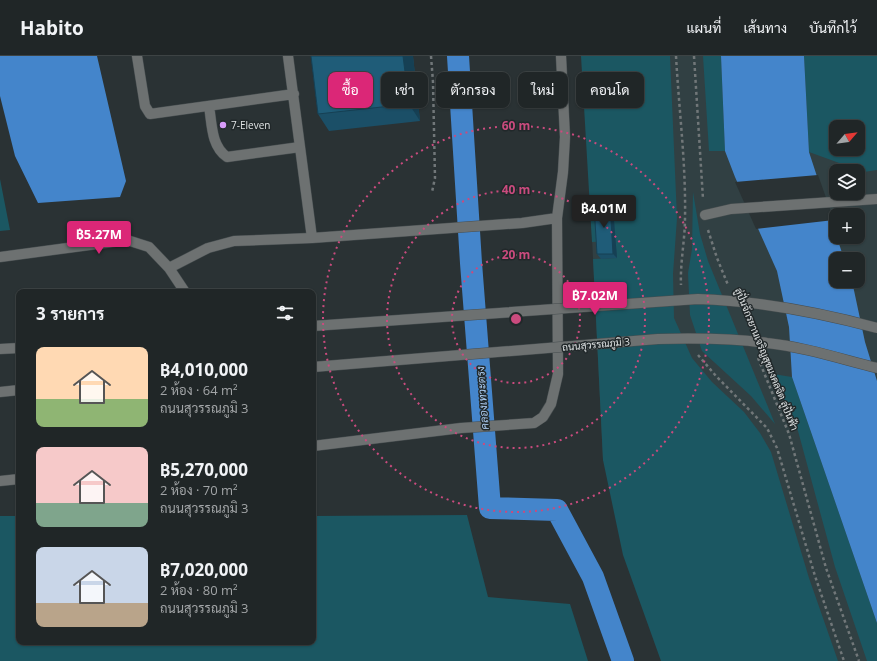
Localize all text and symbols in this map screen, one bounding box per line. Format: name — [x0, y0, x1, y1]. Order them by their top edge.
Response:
text: Habito — [20, 15, 84, 41]
text: แผนที่ — [686, 18, 721, 37]
text: เส้นทาง — [743, 18, 787, 37]
text: บันทึกไว้ — [809, 18, 857, 37]
chip: ซื้อ — [328, 72, 373, 108]
chip: เช่า — [381, 72, 428, 108]
chip: ตัวกรอง — [436, 72, 510, 108]
chip: ใหม่ — [518, 72, 568, 108]
chip: คอนโด — [576, 72, 644, 108]
text: 60 m — [502, 117, 530, 134]
place label: 7-Eleven — [231, 118, 270, 132]
marker: 7-Eleven — [218, 120, 228, 130]
north arrow — [829, 120, 865, 156]
map controls — [829, 120, 865, 288]
button: layers — [829, 164, 865, 200]
text: 40 m — [502, 181, 530, 198]
pin: ฿4.01M — [571, 195, 637, 229]
text: ฿4.01M — [581, 199, 627, 217]
button: + — [829, 208, 865, 244]
pin: ฿5.27M — [66, 221, 132, 255]
text: ฿5.27M — [76, 225, 122, 243]
text: 20 m — [502, 246, 530, 263]
button: − — [829, 252, 865, 288]
pin: ฿7.02M — [562, 282, 628, 316]
street label: ลู่ปั่นจักรยานเจริญสุขมงคลจิต ลู่ปั่นฟ้า — [731, 285, 803, 433]
text: ฿7.02M — [572, 286, 618, 304]
text: 3 รายการ — [36, 302, 105, 325]
icon: filters — [274, 302, 296, 324]
centre of rings — [509, 312, 523, 326]
street label: ถนนสุวรรณภูมิ 3 — [561, 334, 631, 355]
text: ฿4,010,000 — [160, 358, 248, 381]
icon: home — [68, 363, 116, 411]
water label: คลองเทวะตรง — [472, 366, 492, 430]
text: 2 ห้อง · 64 m² — [160, 381, 238, 399]
text: ถนนสุวรรณภูมิ 3 — [160, 399, 249, 417]
text: ฿5,270,000 — [160, 458, 248, 481]
icon: home — [68, 463, 116, 511]
text: 2 ห้อง · 70 m² — [160, 481, 238, 499]
text: ถนนสุวรรณภูมิ 3 — [160, 499, 249, 517]
text: ฿7,020,000 — [160, 558, 248, 581]
icon: home — [68, 563, 116, 611]
text: 2 ห้อง · 80 m² — [160, 581, 238, 599]
text: ถนนสุวรรณภูมิ 3 — [160, 599, 249, 617]

